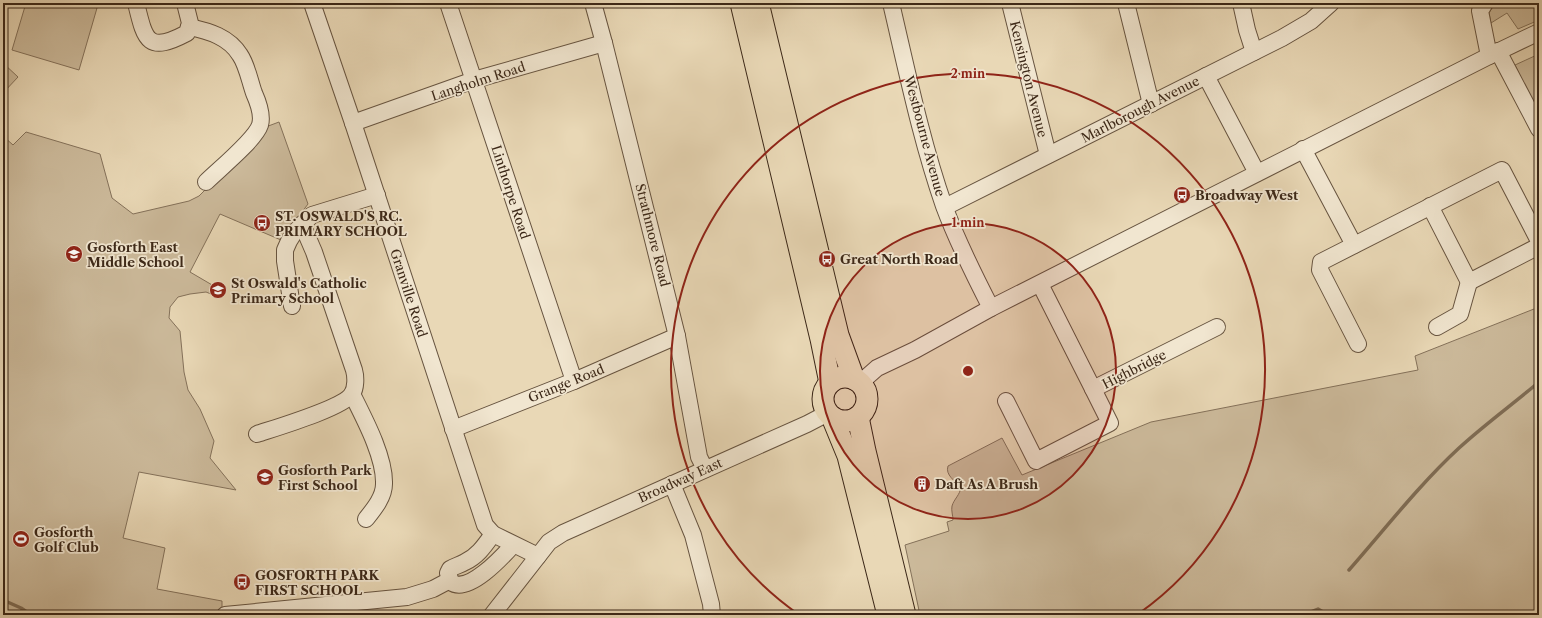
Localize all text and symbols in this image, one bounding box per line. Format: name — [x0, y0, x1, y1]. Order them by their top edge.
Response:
street label: Kensington Avenue — [1007, 19, 1051, 139]
street label: Langholm Road — [429, 58, 527, 104]
text: 2 min — [951, 66, 986, 81]
street label: Marlborough Avenue — [1078, 72, 1202, 146]
street label: Westbourne Avenue — [901, 73, 949, 198]
street label: Linthorpe Road — [488, 143, 534, 241]
street label: Strathmore Road — [632, 182, 674, 288]
bus stop icon: Broadway West — [1172, 185, 1192, 205]
place label: Broadway West — [1195, 187, 1299, 203]
place label: ST. OSWALD'S RC. PRIMARY SCHOOL — [275, 208, 407, 239]
bus stop icon: ST. OSWALD'S RC. PRIMARY SCHOOL — [252, 213, 272, 233]
text: 1 min — [952, 215, 985, 230]
place label: Gosforth East Middle School — [87, 239, 184, 270]
school or university icon: Gosforth East Middle School — [64, 244, 84, 264]
street label: Granville Road — [387, 247, 431, 339]
bus stop icon: Great North Road — [817, 249, 837, 269]
place label: Great North Road — [840, 251, 959, 267]
place label: St Oswald's Catholic Primary School — [231, 275, 367, 306]
school or university icon: St Oswald's Catholic Primary School — [208, 280, 228, 300]
street label: Highbridge — [1099, 346, 1169, 392]
street label: Grange Road — [526, 360, 606, 406]
centre of rings — [961, 364, 975, 378]
street label: Broadway East — [636, 454, 725, 506]
place label: Gosforth Park First School — [278, 462, 372, 493]
school or university icon: Gosforth Park First School — [255, 467, 275, 487]
building icon: Daft As A Brush — [912, 474, 932, 494]
place label: Daft As A Brush — [935, 476, 1038, 492]
place label: Gosforth Golf Club — [34, 524, 99, 555]
sports icon: Gosforth Golf Club — [11, 529, 31, 549]
place label: GOSFORTH PARK FIRST SCHOOL — [255, 567, 380, 598]
bus stop icon: GOSFORTH PARK FIRST SCHOOL — [232, 572, 252, 592]

